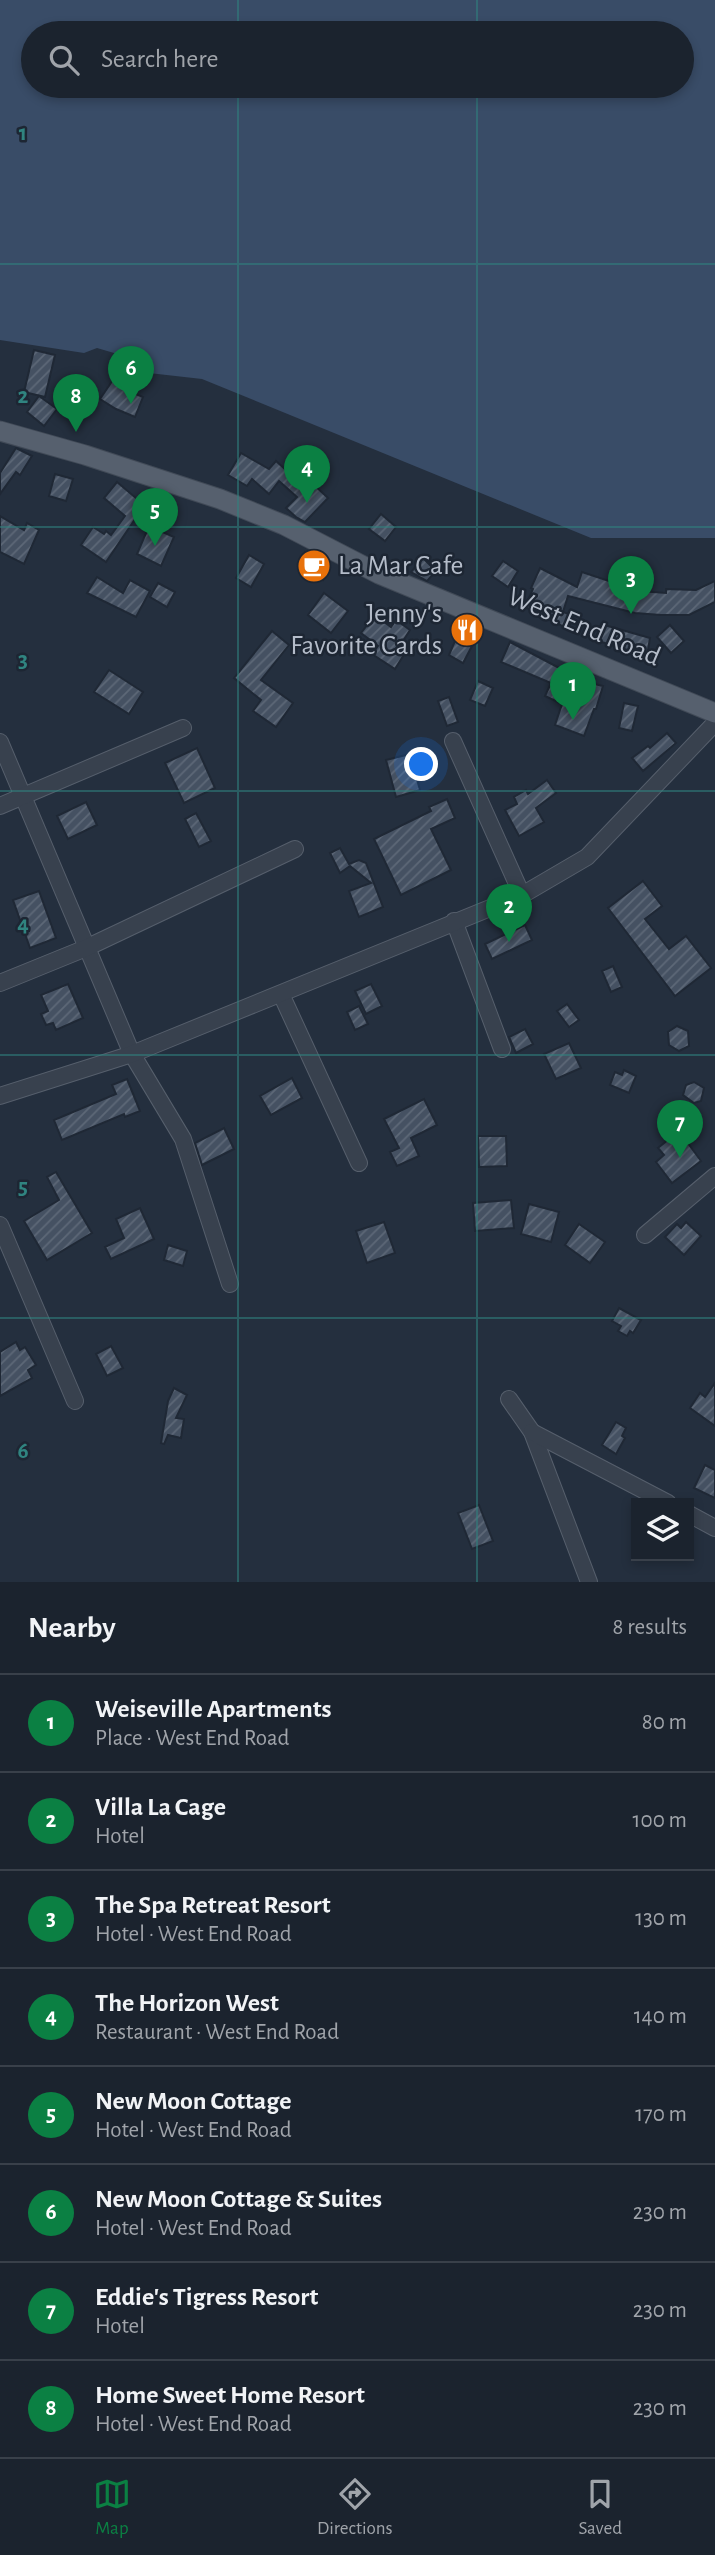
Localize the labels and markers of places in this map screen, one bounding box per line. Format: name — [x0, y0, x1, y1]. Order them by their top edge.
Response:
pin: 6 — [108, 346, 154, 404]
pin: 8 — [53, 374, 99, 432]
pin: 4 — [284, 445, 330, 503]
pin: 5 — [132, 488, 178, 546]
cafe icon: La Mar Cafe — [295, 547, 333, 585]
place label: La Mar Cafe — [338, 552, 463, 580]
pin: 3 — [608, 556, 654, 614]
place label: Jenny's Favorite Cards — [290, 600, 442, 660]
restaurant icon: Jenny's Favorite Cards — [448, 611, 486, 649]
pin: 1 — [550, 662, 596, 720]
pin: 2 — [486, 884, 532, 942]
pin: 7 — [657, 1100, 703, 1158]

